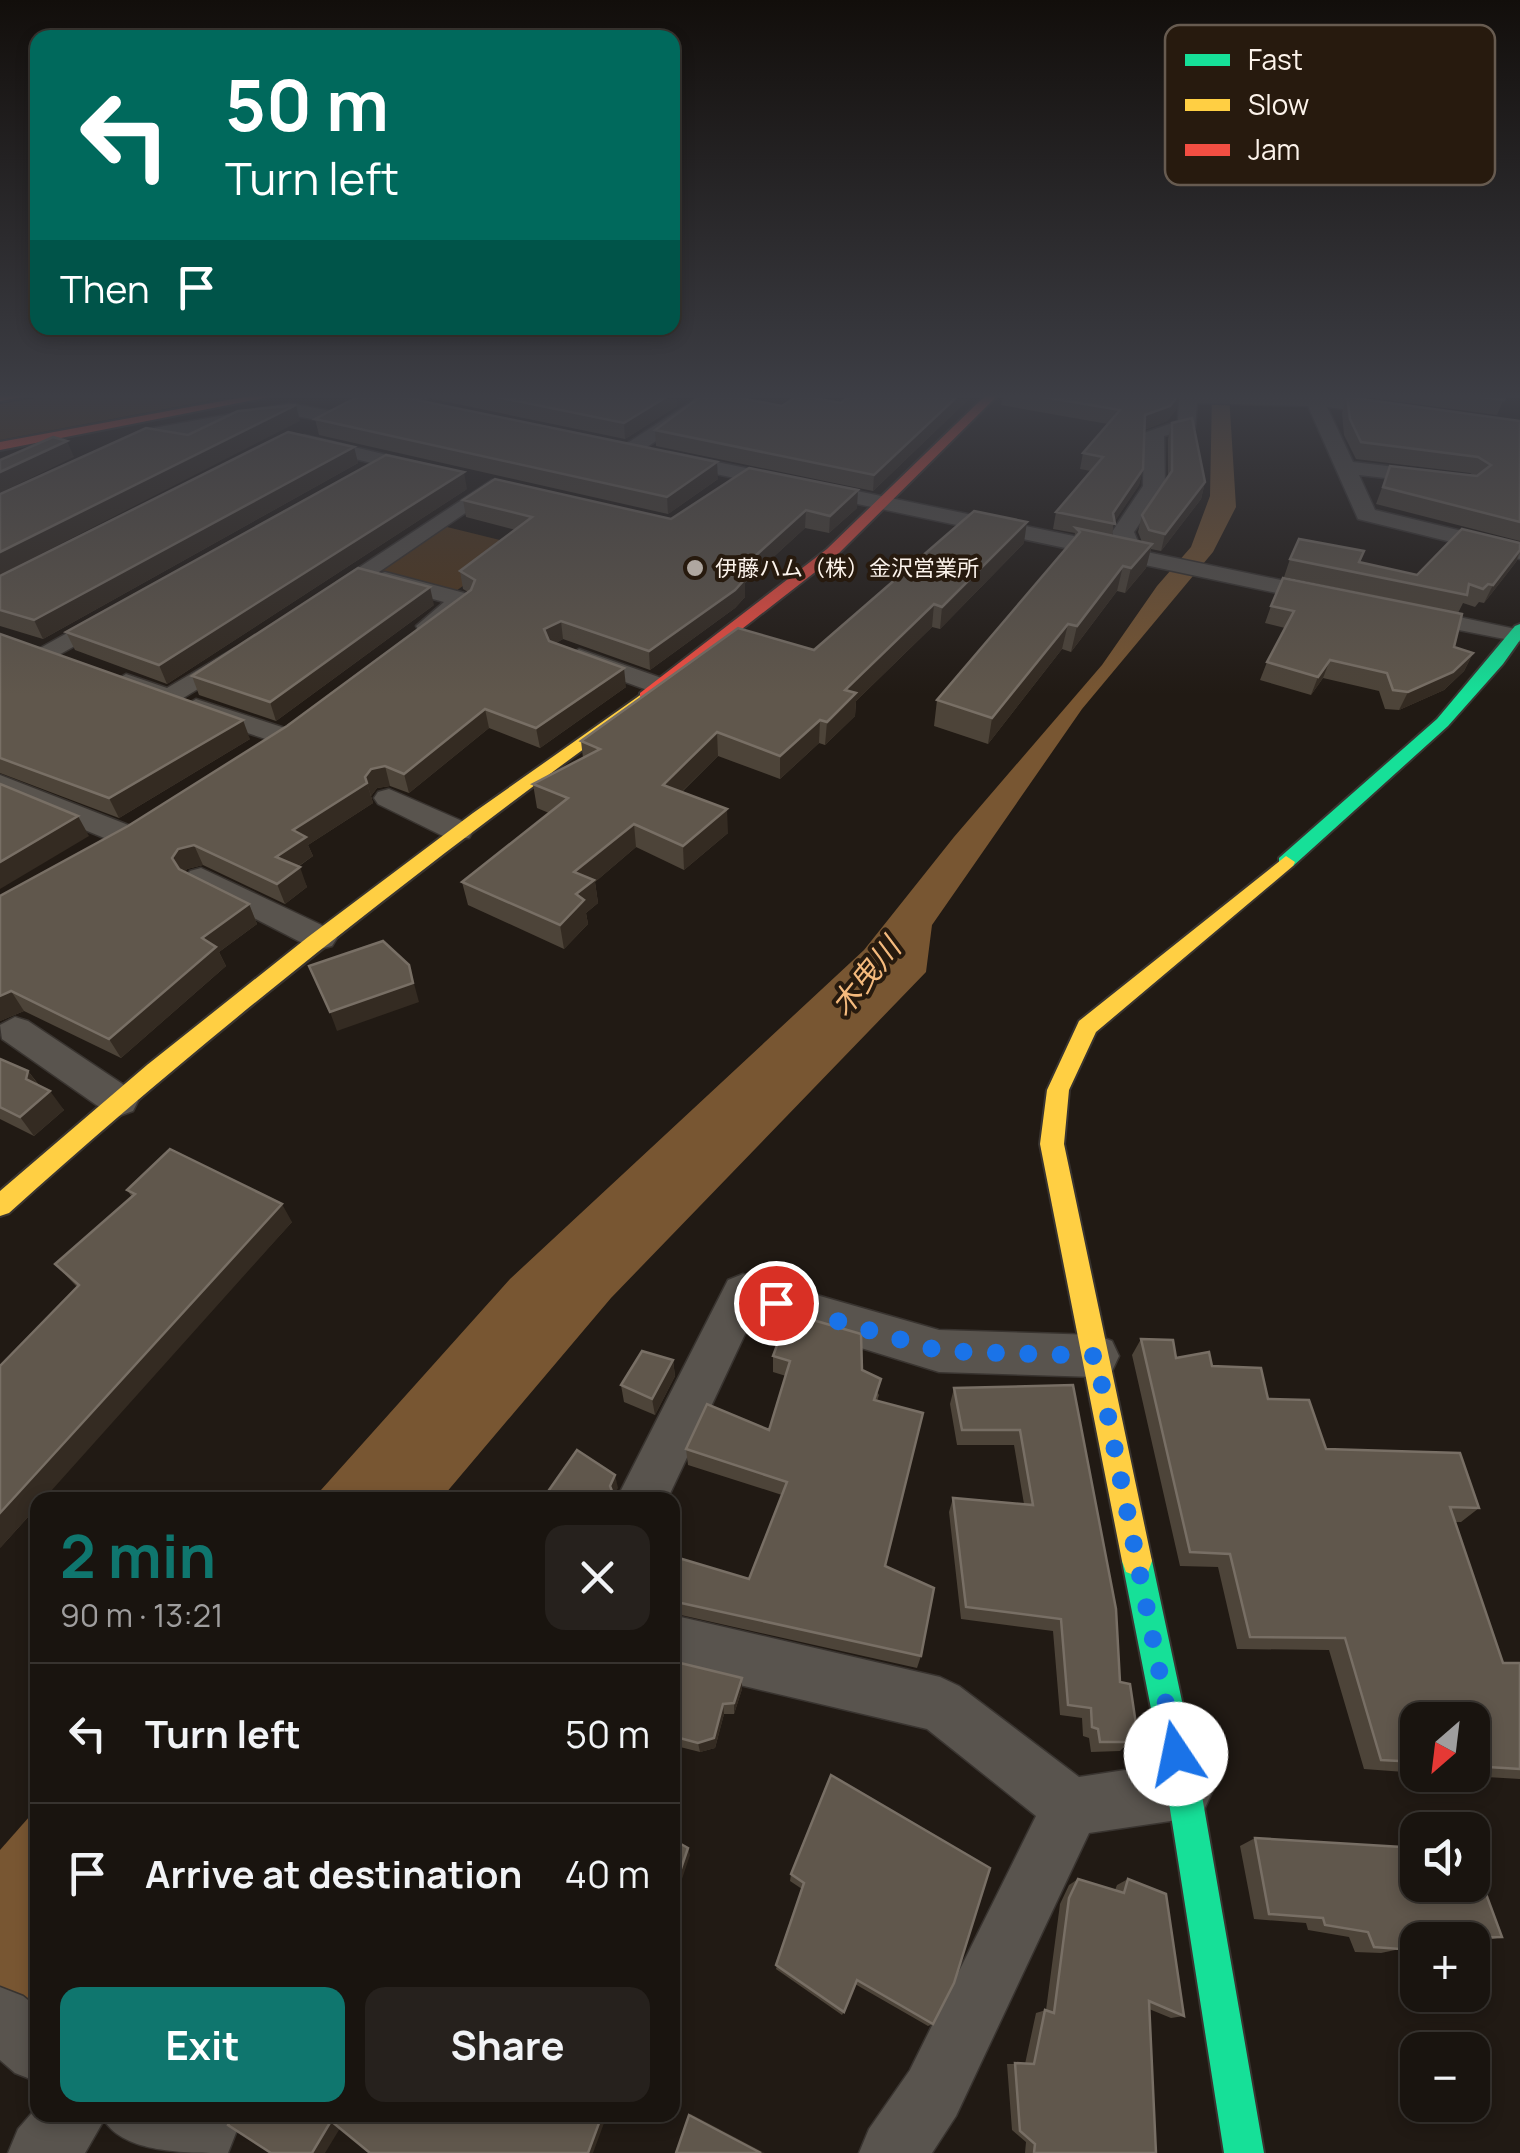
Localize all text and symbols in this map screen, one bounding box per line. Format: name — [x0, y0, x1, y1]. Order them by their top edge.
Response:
legend — [1165, 25, 1495, 185]
text: Fast — [1248, 40, 1303, 78]
text: 50 m — [225, 56, 389, 152]
icon: left — [60, 70, 190, 200]
text: Slow — [1248, 85, 1309, 123]
text: Jam — [1248, 130, 1300, 168]
text: Turn left — [225, 147, 399, 209]
icon: arrive — [169, 260, 224, 315]
text: Then — [60, 262, 149, 314]
place label: 伊藤ハム（株）金沢営業所 — [715, 553, 979, 583]
marker: 伊藤ハム（株）金沢営業所 — [684, 557, 706, 579]
water label: 木曳川 — [821, 926, 911, 1024]
pin — [734, 1261, 819, 1346]
icon: arrive — [749, 1276, 804, 1331]
text: 2 min — [60, 1514, 216, 1596]
button: close — [545, 1525, 650, 1630]
text: 90 m · 13:21 — [60, 1593, 223, 1637]
position arrow — [1124, 1702, 1228, 1806]
north arrow — [1400, 1702, 1490, 1792]
map controls — [1400, 1702, 1490, 2122]
icon: left — [60, 1706, 115, 1761]
text: Turn left — [145, 1707, 301, 1759]
text: 50 m — [565, 1707, 650, 1759]
button: sound — [1400, 1812, 1490, 1902]
icon: arrive — [60, 1846, 115, 1901]
text: Arrive at destination — [145, 1847, 522, 1899]
text: 40 m — [565, 1847, 650, 1899]
button: + — [1400, 1922, 1490, 2012]
button: Exit — [60, 1987, 345, 2102]
button: Share — [365, 1987, 650, 2102]
button: − — [1400, 2032, 1490, 2122]

